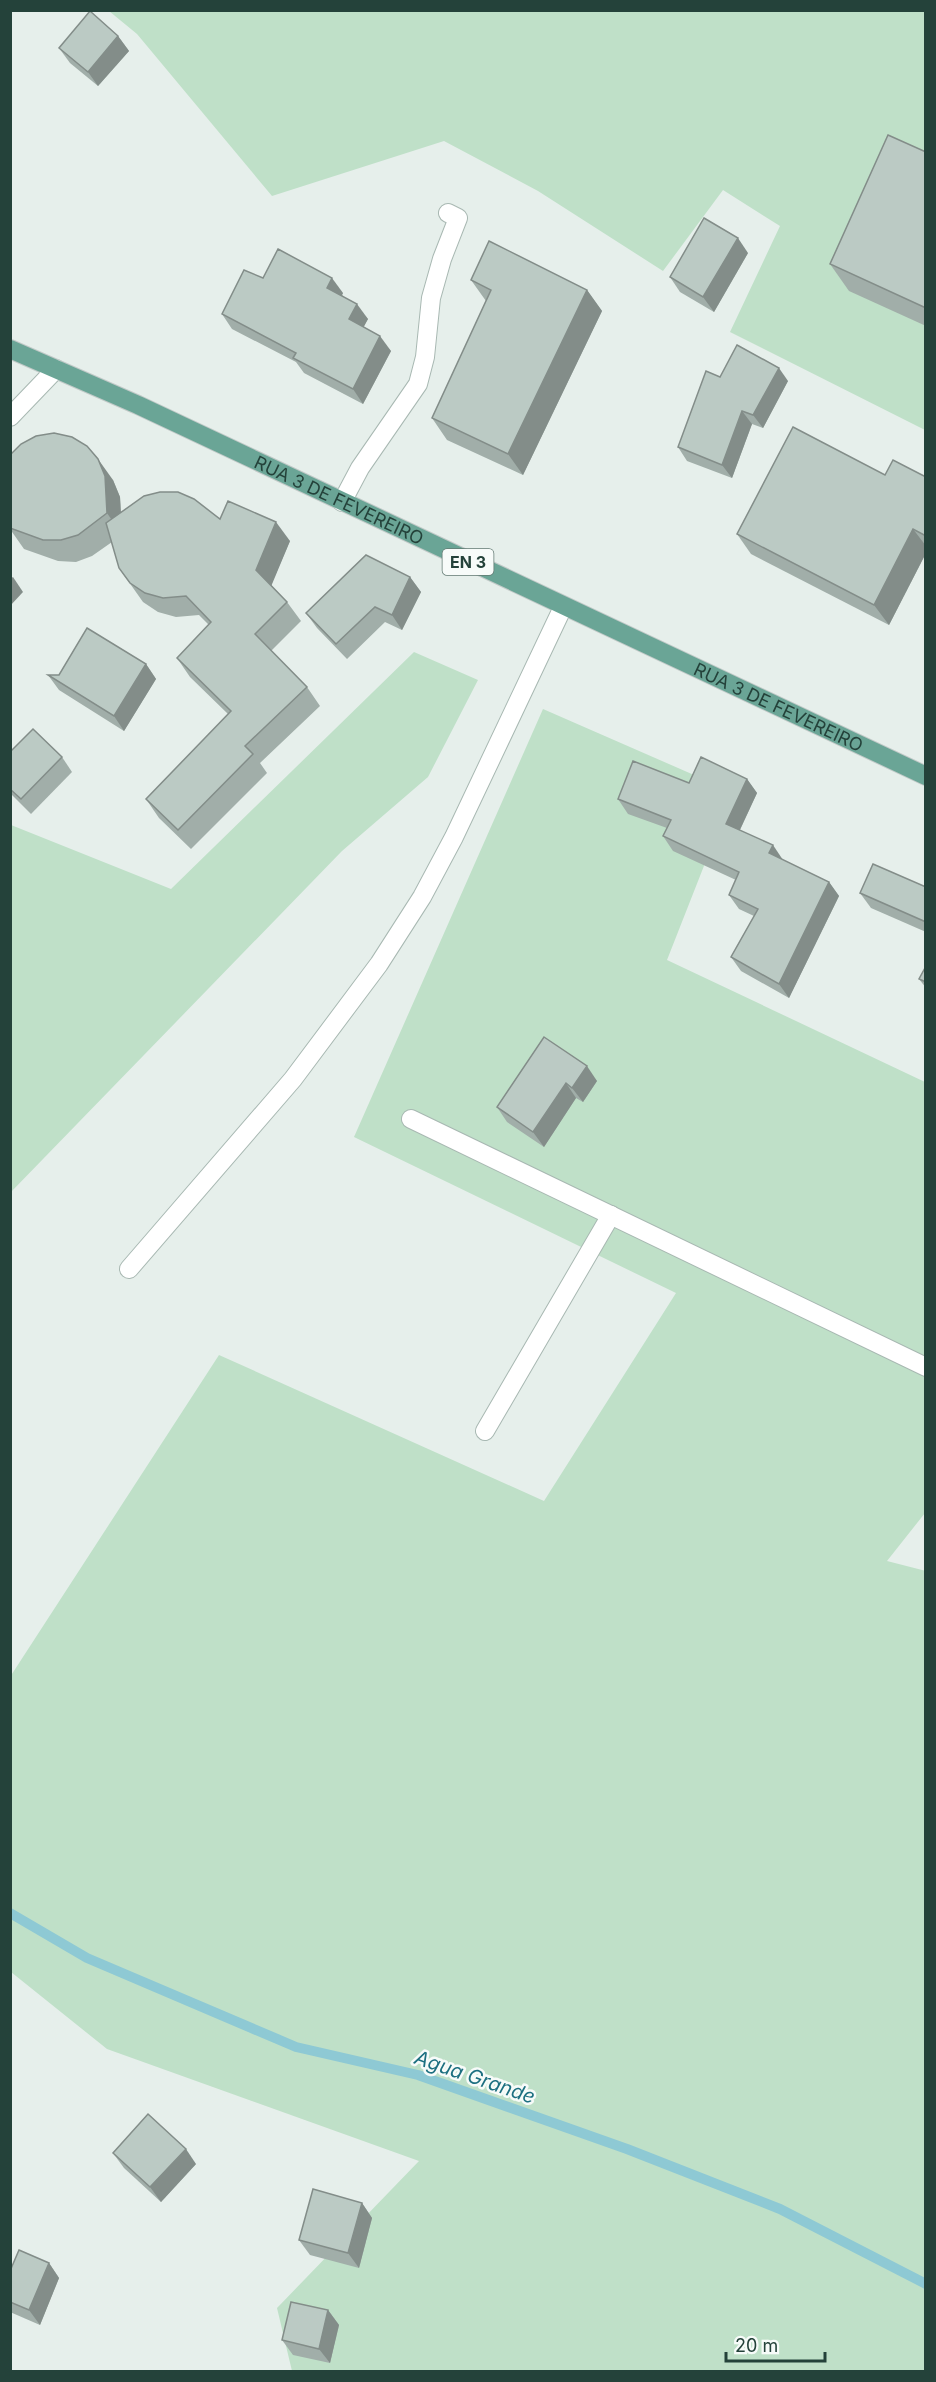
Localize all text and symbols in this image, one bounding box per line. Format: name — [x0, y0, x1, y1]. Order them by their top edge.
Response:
street label: RUA 3 DE FEVEREIRO — [251, 451, 427, 548]
road number: EN 3 — [442, 549, 494, 575]
street label: RUA 3 DE FEVEREIRO — [691, 658, 867, 756]
water label: Agua Grande — [411, 2045, 538, 2109]
scale bar — [726, 2325, 825, 2363]
text: 20 m — [735, 2335, 778, 2356]

